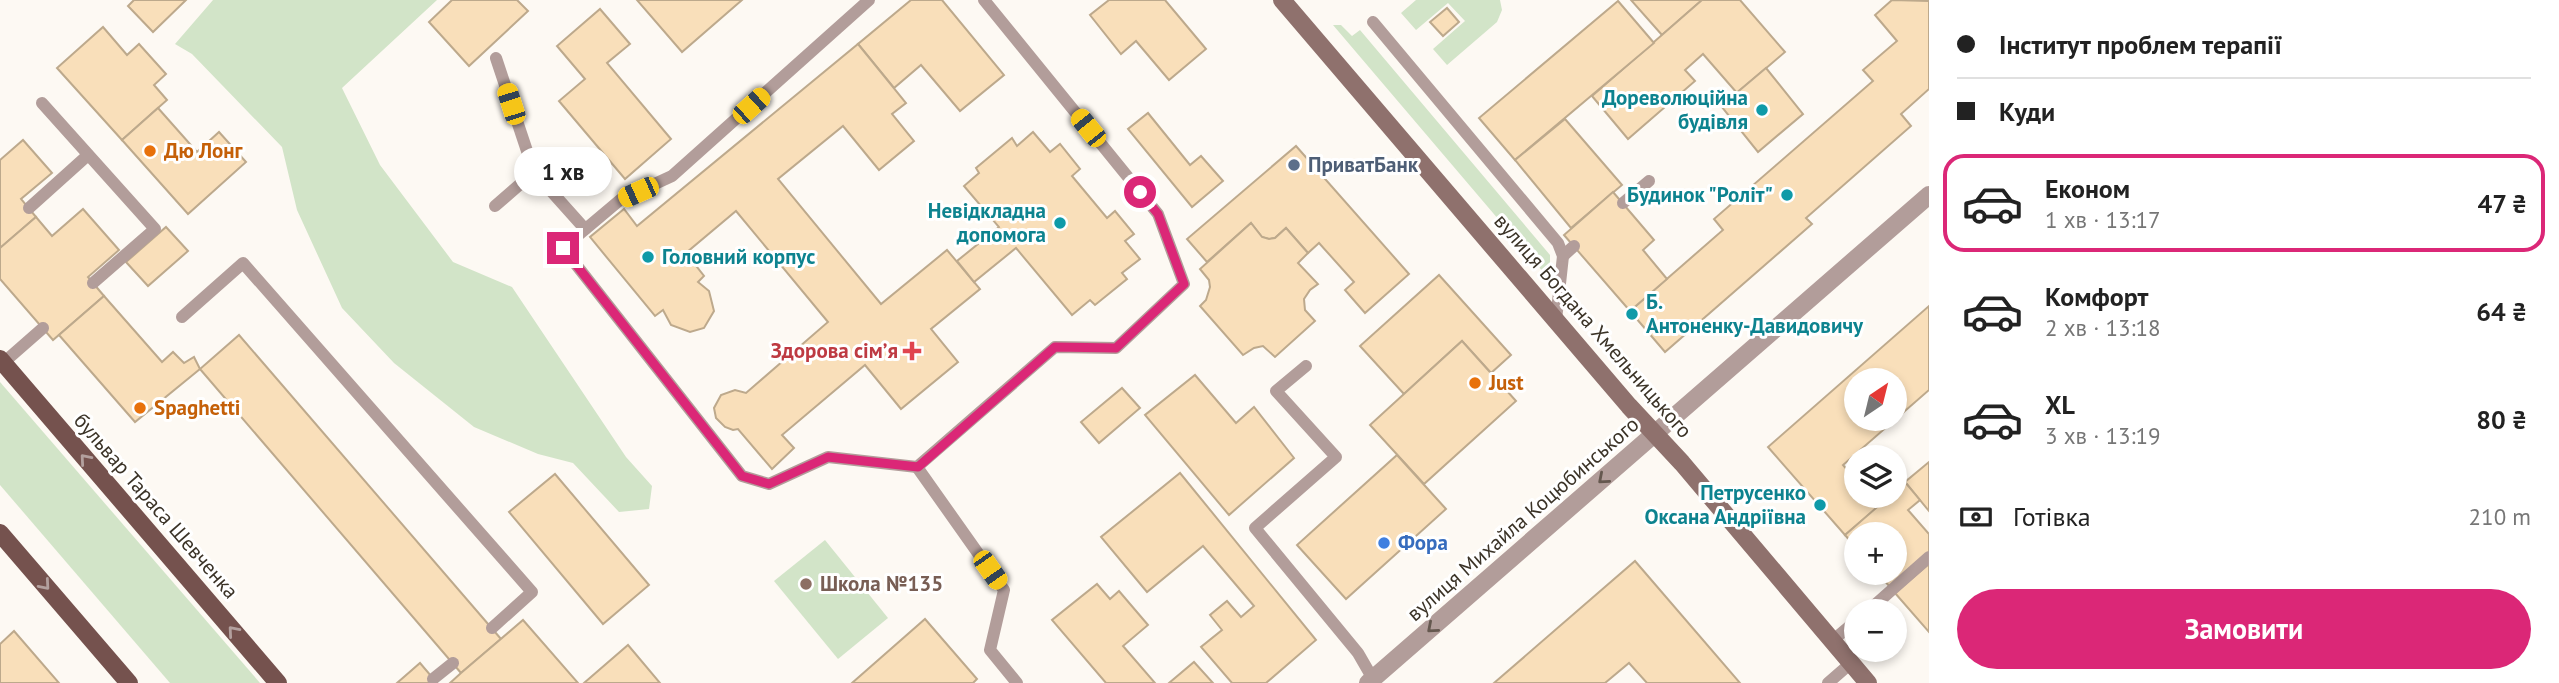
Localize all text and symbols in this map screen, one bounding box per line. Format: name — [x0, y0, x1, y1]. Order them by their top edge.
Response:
text: Інститут проблем терапії — [1999, 28, 2282, 61]
car — [495, 81, 528, 127]
car — [729, 84, 774, 128]
place label: Дореволюційна будівля — [1602, 84, 1748, 135]
text: Куди — [1999, 95, 2055, 128]
marker: Дореволюційна будівля — [1754, 102, 1770, 118]
car — [1067, 105, 1110, 151]
place label: Дю Лонг — [164, 137, 243, 164]
marker: Дю Лонг — [142, 143, 158, 159]
callout: 1 хв — [514, 146, 612, 196]
place label: ПриватБанк — [1308, 151, 1419, 178]
text: 1 хв — [542, 157, 584, 186]
marker: ПриватБанк — [1286, 157, 1302, 173]
icon: car — [1961, 172, 2024, 235]
text: Економ — [2045, 172, 2130, 205]
car — [615, 174, 662, 210]
route start — [1124, 176, 1156, 208]
place label: Будинок "Роліт" — [1627, 181, 1773, 208]
marker: Будинок "Роліт" — [1779, 187, 1795, 203]
text: 47 ₴ — [2478, 187, 2527, 220]
place label: Невідкладна допомога — [928, 197, 1046, 248]
text: 1 хв · 13:17 — [2045, 205, 2161, 234]
street label: вулиця Богдана Хмельницького — [1489, 208, 1698, 443]
marker: Невідкладна допомога — [1052, 215, 1068, 231]
route end — [547, 232, 579, 264]
place label: Головний корпус — [662, 243, 815, 270]
marker: Головний корпус — [640, 249, 656, 265]
icon: car — [1961, 280, 2024, 343]
text: Комфорт — [2045, 280, 2148, 313]
place label: Б. Антоненку-Давидовичу — [1646, 288, 1864, 339]
text: 64 ₴ — [2476, 295, 2527, 328]
marker: Б. Антоненку-Давидовичу — [1624, 306, 1640, 322]
text: 2 хв · 13:18 — [2045, 313, 2161, 342]
place label: Здорова сімʼя — [771, 337, 898, 364]
marker: Здорова сімʼя — [904, 343, 920, 359]
north arrow — [1844, 368, 1908, 430]
map controls — [1844, 368, 1907, 662]
place label: Just — [1488, 369, 1524, 396]
marker: Just — [1467, 375, 1483, 391]
icon: car — [1961, 388, 2024, 451]
text: XL — [2045, 388, 2075, 421]
place label: Spaghetti — [154, 394, 240, 421]
marker: Spaghetti — [132, 400, 148, 416]
text: 80 ₴ — [2476, 403, 2527, 436]
street label: бульвар Тараса Шевченка — [68, 407, 244, 604]
street label: вулиця Михайла Коцюбинського — [1401, 410, 1644, 627]
text: 3 хв · 13:19 — [2045, 421, 2161, 450]
button: layers — [1844, 445, 1907, 508]
one-way arrow — [81, 454, 93, 467]
one-way arrow — [1599, 471, 1612, 483]
place label: Петрусенко Оксана Андріївна — [1644, 479, 1806, 530]
marker: Петрусенко Оксана Андріївна — [1812, 497, 1828, 513]
icon: cash — [1957, 498, 1995, 536]
text: Готівка — [2013, 500, 2091, 533]
text: 210 m — [2469, 502, 2531, 531]
button: + — [1844, 522, 1907, 585]
place label: Фора — [1398, 529, 1448, 556]
marker: Фора — [1376, 535, 1392, 551]
car — [970, 547, 1011, 593]
place label: Школа №135 — [820, 570, 943, 597]
one-way arrow — [37, 576, 49, 589]
marker: Школа №135 — [798, 576, 814, 592]
button: Замовити — [1957, 589, 2531, 669]
button: − — [1844, 599, 1907, 662]
one-way arrow — [1427, 620, 1440, 632]
one-way arrow — [229, 627, 241, 640]

